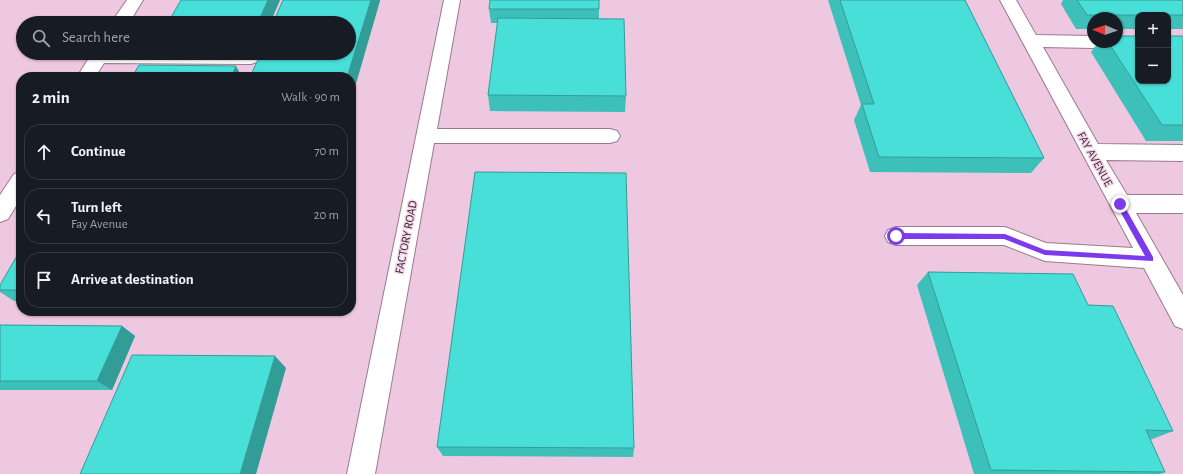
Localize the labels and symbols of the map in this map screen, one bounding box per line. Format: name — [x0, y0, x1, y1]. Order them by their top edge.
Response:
north arrow — [1087, 12, 1123, 48]
street label: FAY AVENUE — [1075, 130, 1115, 188]
route end — [1111, 195, 1129, 213]
street label: FACTORY ROAD — [393, 199, 419, 275]
route start — [887, 227, 905, 245]

